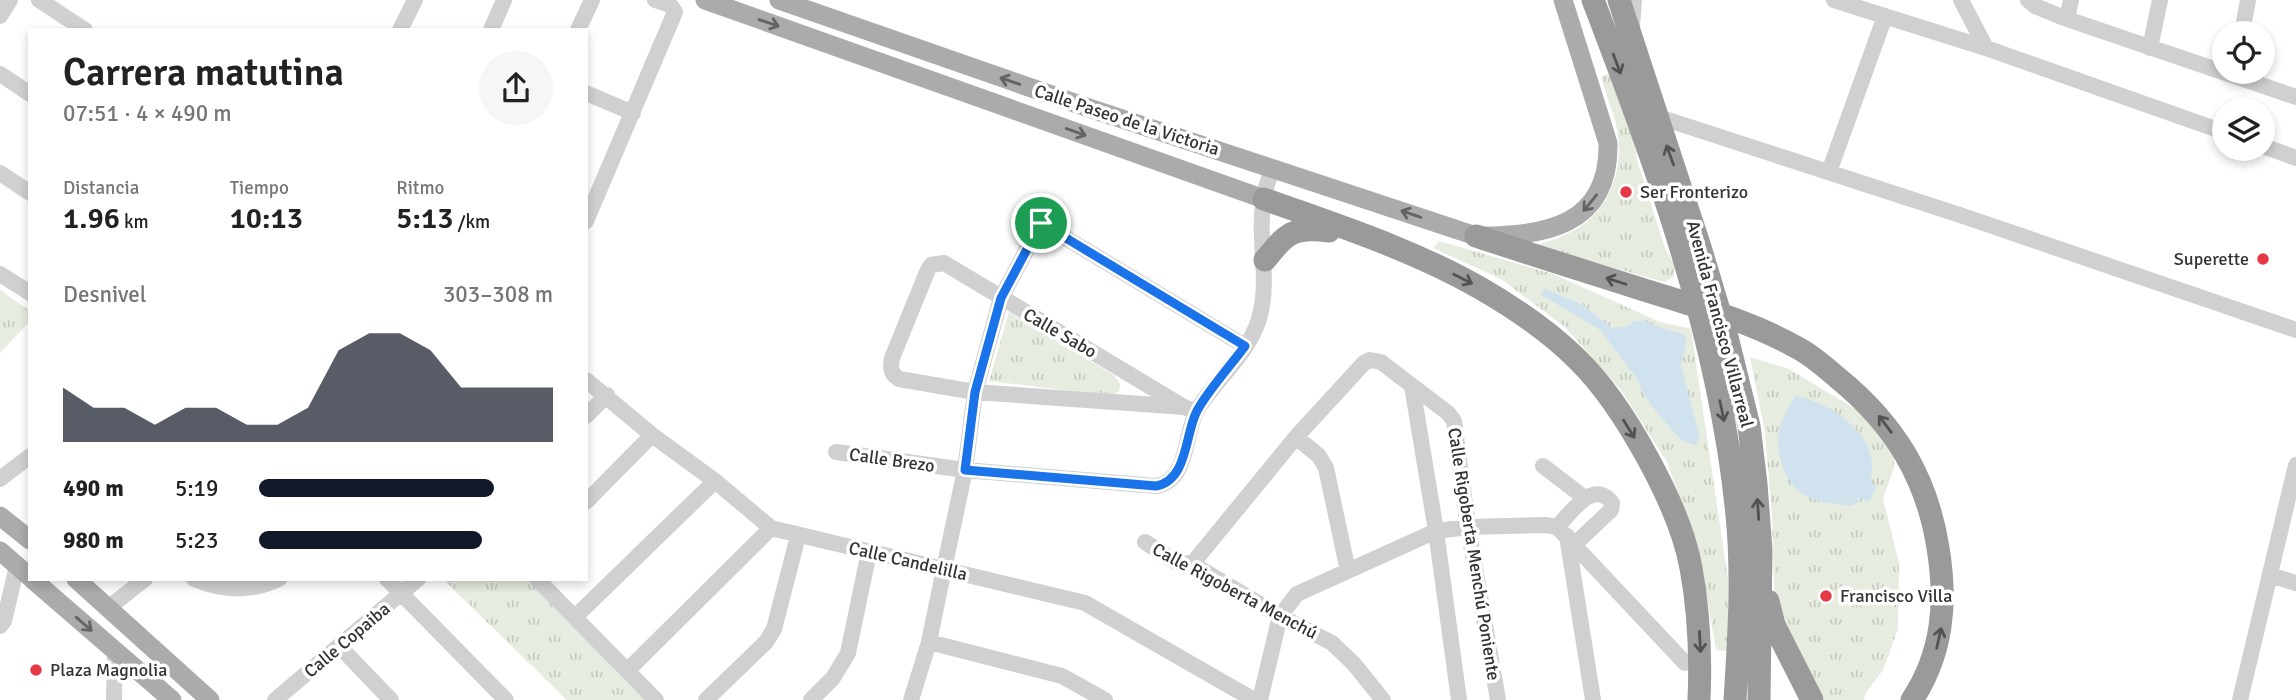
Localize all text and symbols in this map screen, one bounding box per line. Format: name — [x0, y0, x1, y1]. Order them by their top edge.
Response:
one-way arrow — [758, 18, 780, 30]
map controls — [2212, 21, 2275, 161]
button: locate — [2212, 21, 2275, 84]
text: Carrera matutina — [63, 49, 344, 96]
button: share — [479, 51, 553, 125]
one-way arrow — [1612, 52, 1625, 74]
one-way arrow — [999, 74, 1021, 86]
street label: Calle Paseo de la Victoria — [1032, 80, 1222, 160]
button: layers — [2212, 98, 2275, 161]
text: 07:51 · 4 × 490 m — [63, 99, 232, 128]
one-way arrow — [1065, 126, 1087, 139]
one-way arrow — [1663, 144, 1675, 166]
text: Distancia — [63, 176, 139, 200]
text: Tiempo — [230, 176, 289, 200]
text: Ritmo — [396, 176, 444, 200]
place label: Ser Fronterizo — [1640, 181, 1748, 203]
marker: Ser Fronterizo — [1618, 184, 1634, 200]
pin — [1011, 193, 1071, 253]
one-way arrow — [1582, 194, 1597, 212]
text: 1.96 — [63, 200, 120, 237]
text: 10:13 — [230, 200, 303, 237]
text: 5:13 — [396, 200, 453, 237]
icon: arrive — [1022, 204, 1060, 242]
one-way arrow — [1401, 207, 1423, 219]
text: km — [120, 210, 149, 234]
text: /km — [453, 210, 490, 234]
street label: Avenida Francisco Villarreal — [1682, 218, 1758, 430]
place label: Superette — [2174, 248, 2249, 270]
marker: Superette — [2255, 251, 2271, 267]
one-way arrow — [1452, 273, 1473, 287]
one-way arrow — [1606, 274, 1628, 286]
text: Desnivel — [63, 280, 146, 309]
text: 303–308 m — [443, 280, 553, 309]
street label: Calle Sabo — [1019, 303, 1101, 363]
one-way arrow — [1715, 399, 1729, 422]
one-way arrow — [1878, 415, 1893, 433]
one-way arrow — [1623, 419, 1637, 439]
street label: Calle Rigoberta Menchú Poniente — [1443, 426, 1505, 682]
street label: Calle Brezo — [848, 443, 936, 477]
text: 490 m — [63, 474, 124, 503]
text: 5:19 — [175, 474, 218, 503]
one-way arrow — [1751, 499, 1764, 521]
text: 980 m — [63, 526, 124, 555]
text: 5:23 — [175, 526, 218, 555]
street label: Calle Candelilla — [847, 537, 969, 585]
street label: Calle Rigoberta Menchú — [1149, 538, 1321, 644]
place label: Francisco Villa — [1840, 585, 1952, 607]
marker: Francisco Villa — [1818, 588, 1834, 604]
street label: Calle Copaiba — [300, 598, 394, 682]
one-way arrow — [74, 616, 92, 632]
one-way arrow — [1933, 627, 1946, 650]
one-way arrow — [1693, 631, 1706, 654]
place label: Plaza Magnolia — [50, 659, 167, 681]
marker: Plaza Magnolia — [28, 662, 44, 678]

